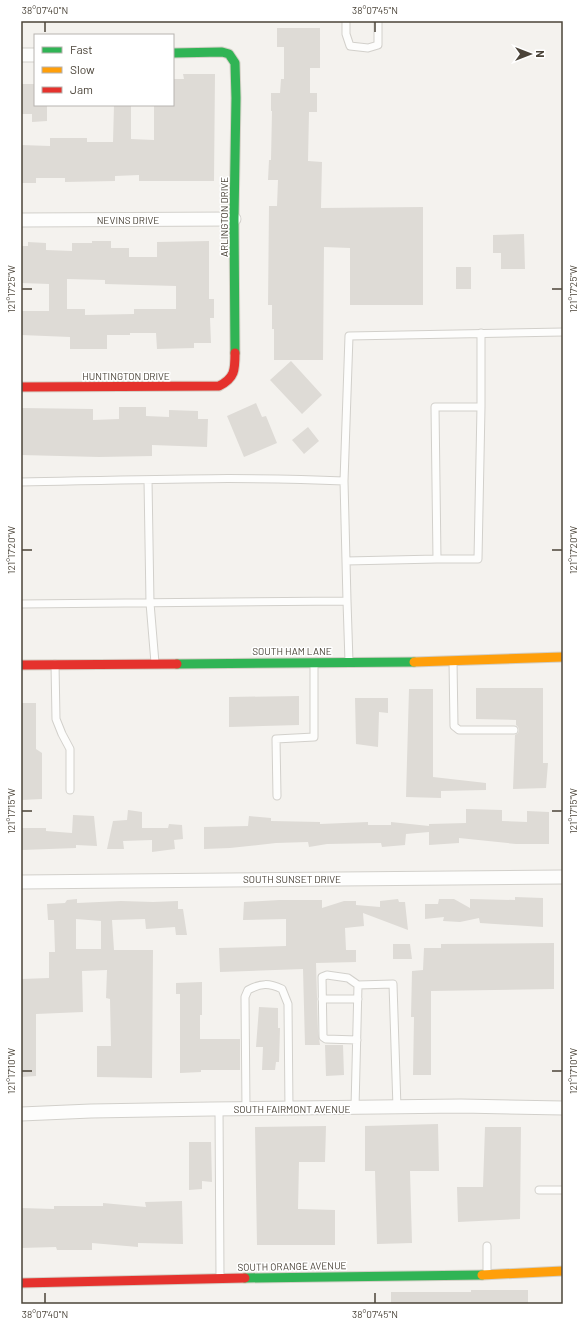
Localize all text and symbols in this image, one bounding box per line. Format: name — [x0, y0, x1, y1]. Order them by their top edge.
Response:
text: 38°07'40"N — [22, 4, 68, 16]
text: 38°07'45"N — [352, 4, 398, 16]
legend — [34, 34, 174, 106]
north arrow — [510, 34, 550, 74]
text: Fast — [70, 42, 93, 56]
text: N — [534, 50, 547, 58]
text: Slow — [70, 62, 95, 76]
text: Jam — [70, 82, 93, 96]
street label: ARLINGTON DRIVE — [218, 177, 230, 257]
street label: NEVINS DRIVE — [97, 214, 159, 226]
text: 121°17'25"W — [5, 265, 17, 313]
text: 121°17'25"W — [567, 265, 579, 313]
street label: HUNTINGTON DRIVE — [82, 370, 170, 382]
text: 121°17'20"W — [5, 526, 17, 574]
text: 121°17'20"W — [567, 526, 579, 574]
street label: SOUTH HAM LANE — [252, 645, 332, 657]
text: 121°17'15"W — [5, 788, 17, 834]
text: 121°17'15"W — [567, 788, 579, 834]
street label: SOUTH SUNSET DRIVE — [243, 873, 341, 885]
text: 121°17'10"W — [5, 1048, 17, 1094]
text: 121°17'10"W — [567, 1048, 579, 1094]
street label: SOUTH FAIRMONT AVENUE — [233, 1103, 351, 1115]
street label: SOUTH ORANGE AVENUE — [237, 1259, 347, 1273]
text: 38°07'40"N — [22, 1308, 68, 1320]
text: 38°07'45"N — [352, 1308, 398, 1320]

